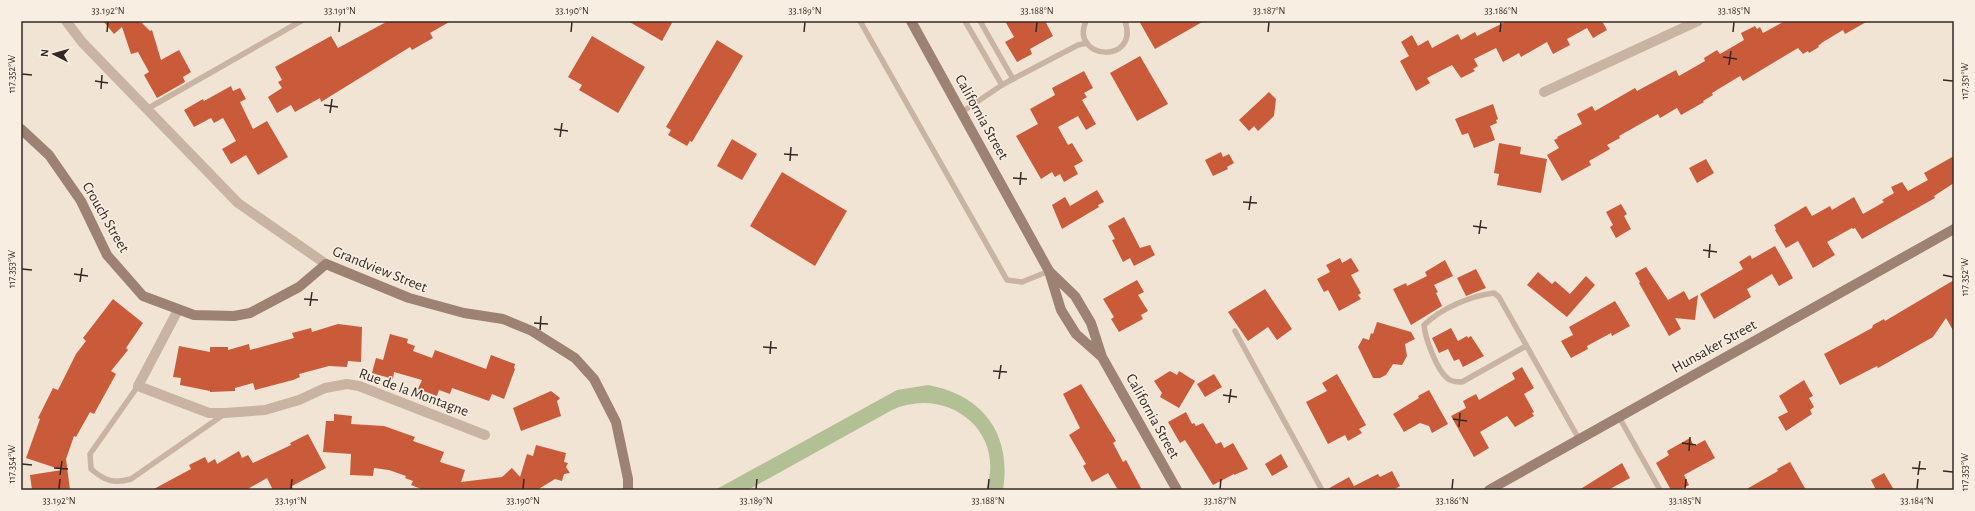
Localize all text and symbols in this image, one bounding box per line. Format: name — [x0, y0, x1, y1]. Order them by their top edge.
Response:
text: 33.192°N — [92, 6, 124, 16]
text: 33.191°N — [324, 6, 356, 16]
text: 33.190°N — [555, 6, 589, 16]
text: 33.189°N — [788, 6, 822, 16]
text: 33.188°N — [1020, 6, 1054, 16]
text: 33.187°N — [1253, 6, 1285, 16]
text: 33.186°N — [1484, 6, 1518, 16]
text: 33.185°N — [1718, 6, 1750, 16]
north arrow — [34, 34, 74, 74]
text: N — [39, 49, 50, 57]
text: 117.352°W — [7, 55, 17, 93]
text: 117.351°W — [1960, 62, 1970, 100]
street label: California Street — [952, 72, 1011, 162]
street label: Crouch Street — [79, 179, 132, 255]
street label: Grandview Street — [330, 244, 429, 295]
text: 117.353°W — [7, 250, 17, 288]
text: 117.352°W — [1960, 258, 1970, 296]
street label: Hunsaker Street — [1670, 317, 1759, 376]
street label: Rue de la Montagne — [357, 366, 471, 419]
street label: California Street — [1123, 371, 1182, 461]
text: 117.354°W — [7, 445, 17, 483]
text: 117.353°W — [1960, 453, 1970, 491]
text: 33.192°N — [43, 496, 75, 506]
text: 33.191°N — [275, 496, 307, 506]
text: 33.190°N — [506, 496, 540, 506]
text: 33.189°N — [739, 496, 773, 506]
text: 33.188°N — [971, 496, 1005, 506]
text: 33.187°N — [1204, 496, 1236, 506]
text: 33.186°N — [1435, 496, 1469, 506]
text: 33.185°N — [1669, 496, 1701, 506]
text: 33.184°N — [1900, 496, 1934, 506]

